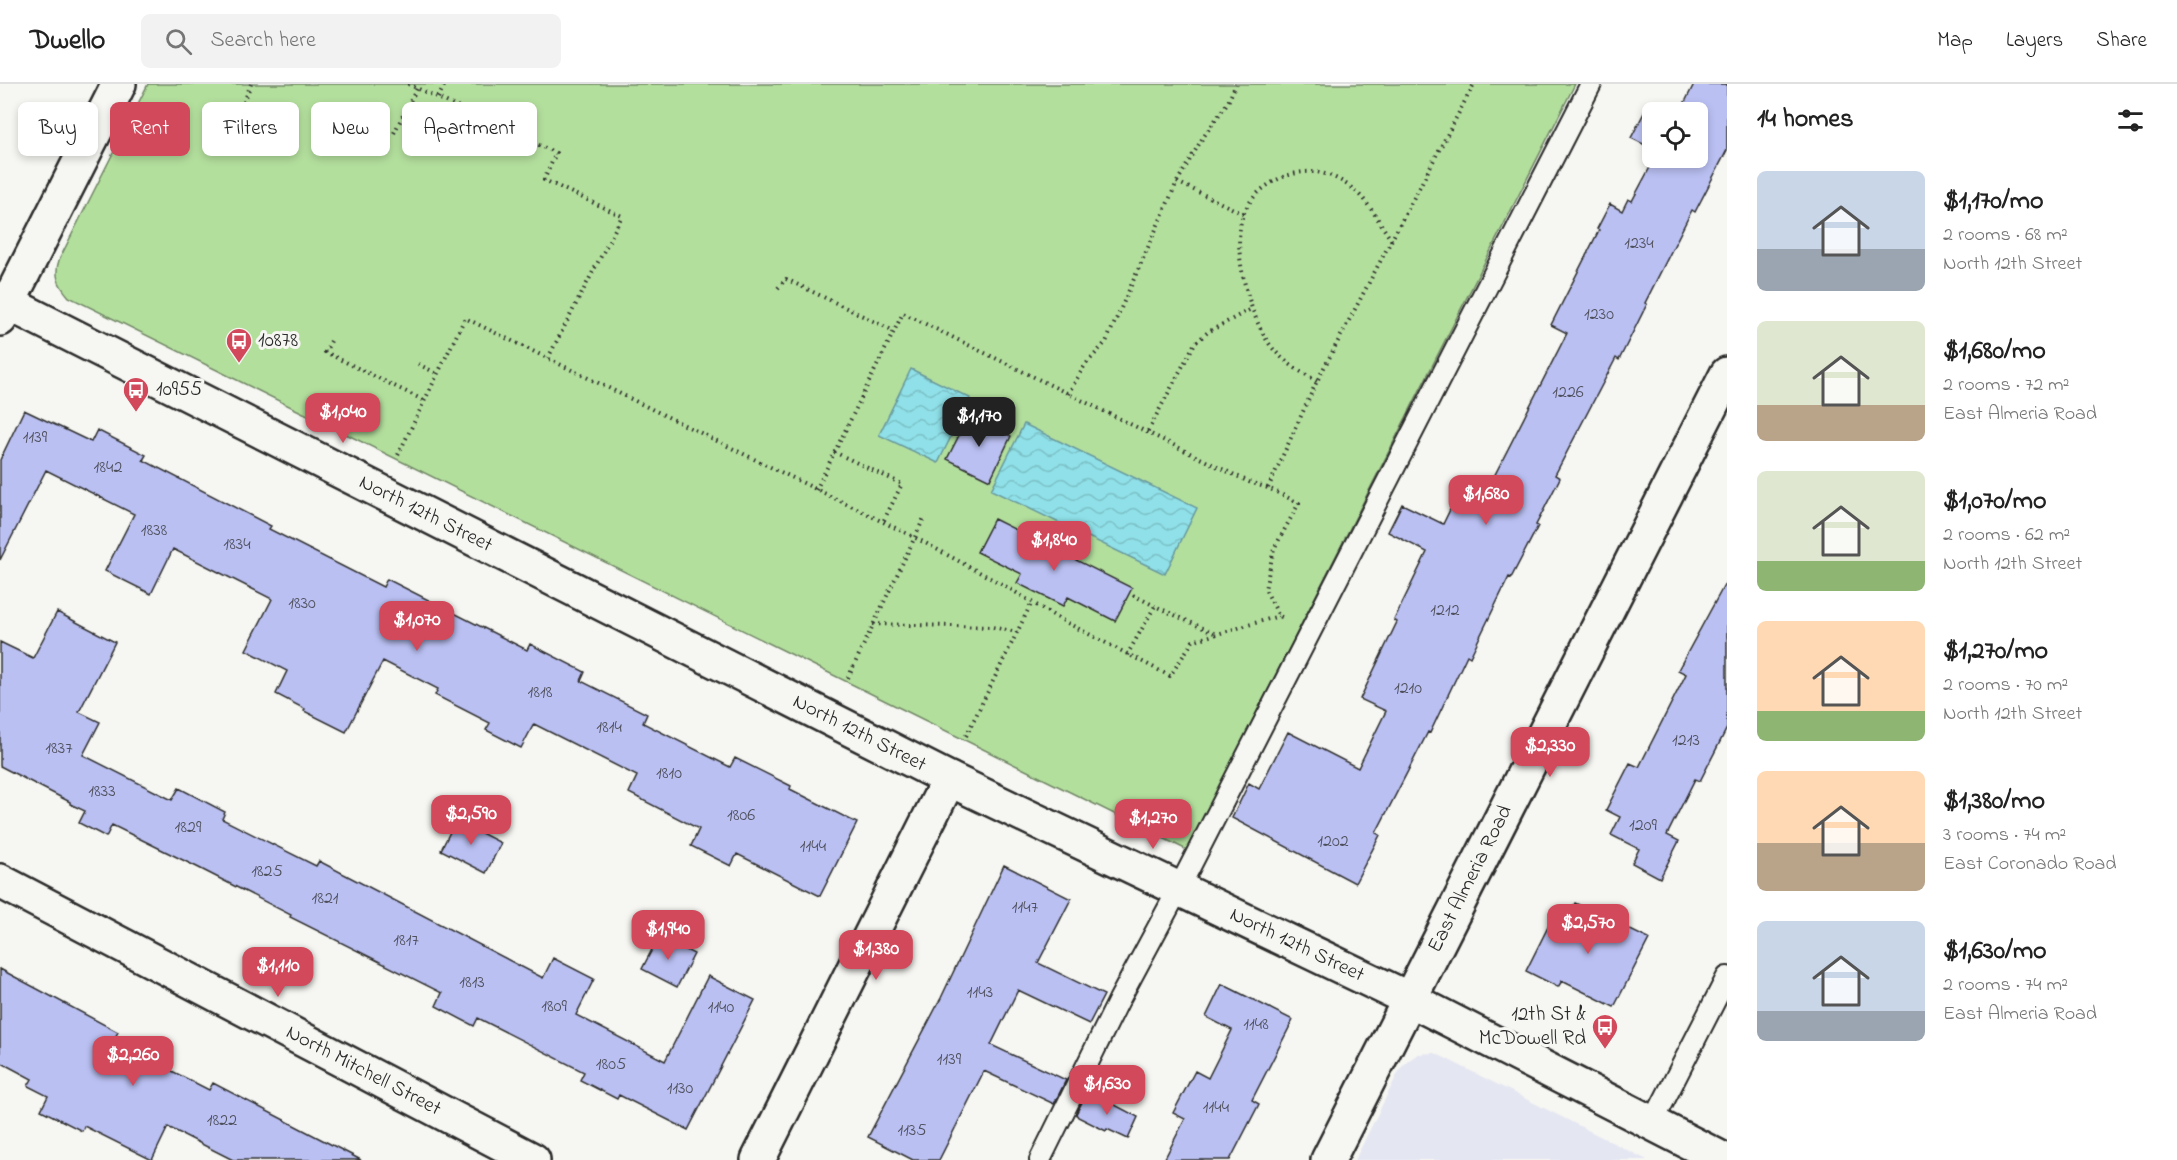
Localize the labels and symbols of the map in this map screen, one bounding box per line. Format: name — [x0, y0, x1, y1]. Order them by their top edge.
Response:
house number: 1234 — [1624, 231, 1654, 257]
house number: 1230 — [1584, 302, 1614, 328]
bus stop icon: 10878 — [224, 326, 254, 364]
place label: 10878 — [258, 326, 298, 356]
bus stop icon: 10955 — [121, 375, 151, 413]
place label: 10955 — [156, 375, 202, 405]
house number: 1226 — [1552, 380, 1584, 406]
pin: $1,040 — [294, 393, 392, 444]
pin: $1,170 — [930, 397, 1028, 448]
house number: 1139 — [23, 425, 48, 451]
house number: 1842 — [94, 455, 122, 481]
street label: North 12th Street — [354, 468, 498, 561]
pin: $1,680 — [1437, 475, 1535, 526]
house number: 1838 — [141, 518, 168, 544]
pin: $1,840 — [1005, 521, 1103, 572]
house number: 1834 — [223, 532, 251, 558]
house number: 1830 — [288, 591, 316, 617]
house number: 1212 — [1430, 598, 1460, 624]
pin: $1,070 — [368, 601, 466, 652]
house number: 1210 — [1394, 676, 1422, 702]
house number: 1818 — [528, 680, 553, 706]
street label: North 12th Street — [787, 687, 931, 780]
house number: 1814 — [596, 715, 622, 741]
pin: $2,330 — [1501, 727, 1599, 778]
house number: 1213 — [1672, 728, 1700, 754]
house number: 1837 — [45, 736, 73, 762]
house number: 1810 — [656, 761, 682, 787]
house number: 1833 — [88, 779, 116, 805]
pin: $2,590 — [422, 795, 520, 846]
pin: $1,270 — [1104, 799, 1202, 850]
street label: East Almeria Road — [1421, 800, 1521, 958]
house number: 1806 — [727, 803, 755, 829]
house number: 1209 — [1629, 813, 1658, 839]
house number: 1829 — [175, 815, 202, 841]
house number: 1202 — [1317, 829, 1349, 855]
house number: 1144 — [800, 834, 827, 860]
house number: 1825 — [251, 859, 283, 885]
house number: 1821 — [311, 886, 339, 912]
house number: 1147 — [1012, 895, 1039, 921]
street label: North 12th Street — [1224, 900, 1369, 990]
pin: $2,570 — [1539, 904, 1637, 955]
pin: $1,940 — [619, 910, 717, 961]
house number: 1817 — [393, 928, 419, 954]
pin: $1,380 — [827, 930, 925, 981]
pin: $1,110 — [229, 947, 327, 998]
house number: 1813 — [459, 970, 485, 996]
house number: 1143 — [967, 980, 993, 1006]
house number: 1809 — [541, 994, 567, 1020]
house number: 1140 — [708, 995, 735, 1021]
place label: 12th St & McDowell Rd — [1479, 1000, 1586, 1054]
house number: 1148 — [1243, 1012, 1269, 1038]
bus stop icon: 12th St & McDowell Rd — [1590, 1012, 1620, 1050]
street label: North Mitchell Street — [280, 1018, 446, 1124]
pin: $2,260 — [84, 1036, 182, 1087]
house number: 1139 — [937, 1047, 962, 1073]
house number: 1805 — [596, 1052, 626, 1078]
pin: $1,630 — [1058, 1065, 1156, 1116]
house number: 1130 — [667, 1076, 694, 1102]
house number: 1144 — [1203, 1095, 1230, 1121]
house number: 1822 — [207, 1108, 237, 1134]
house number: 1135 — [897, 1118, 927, 1144]

